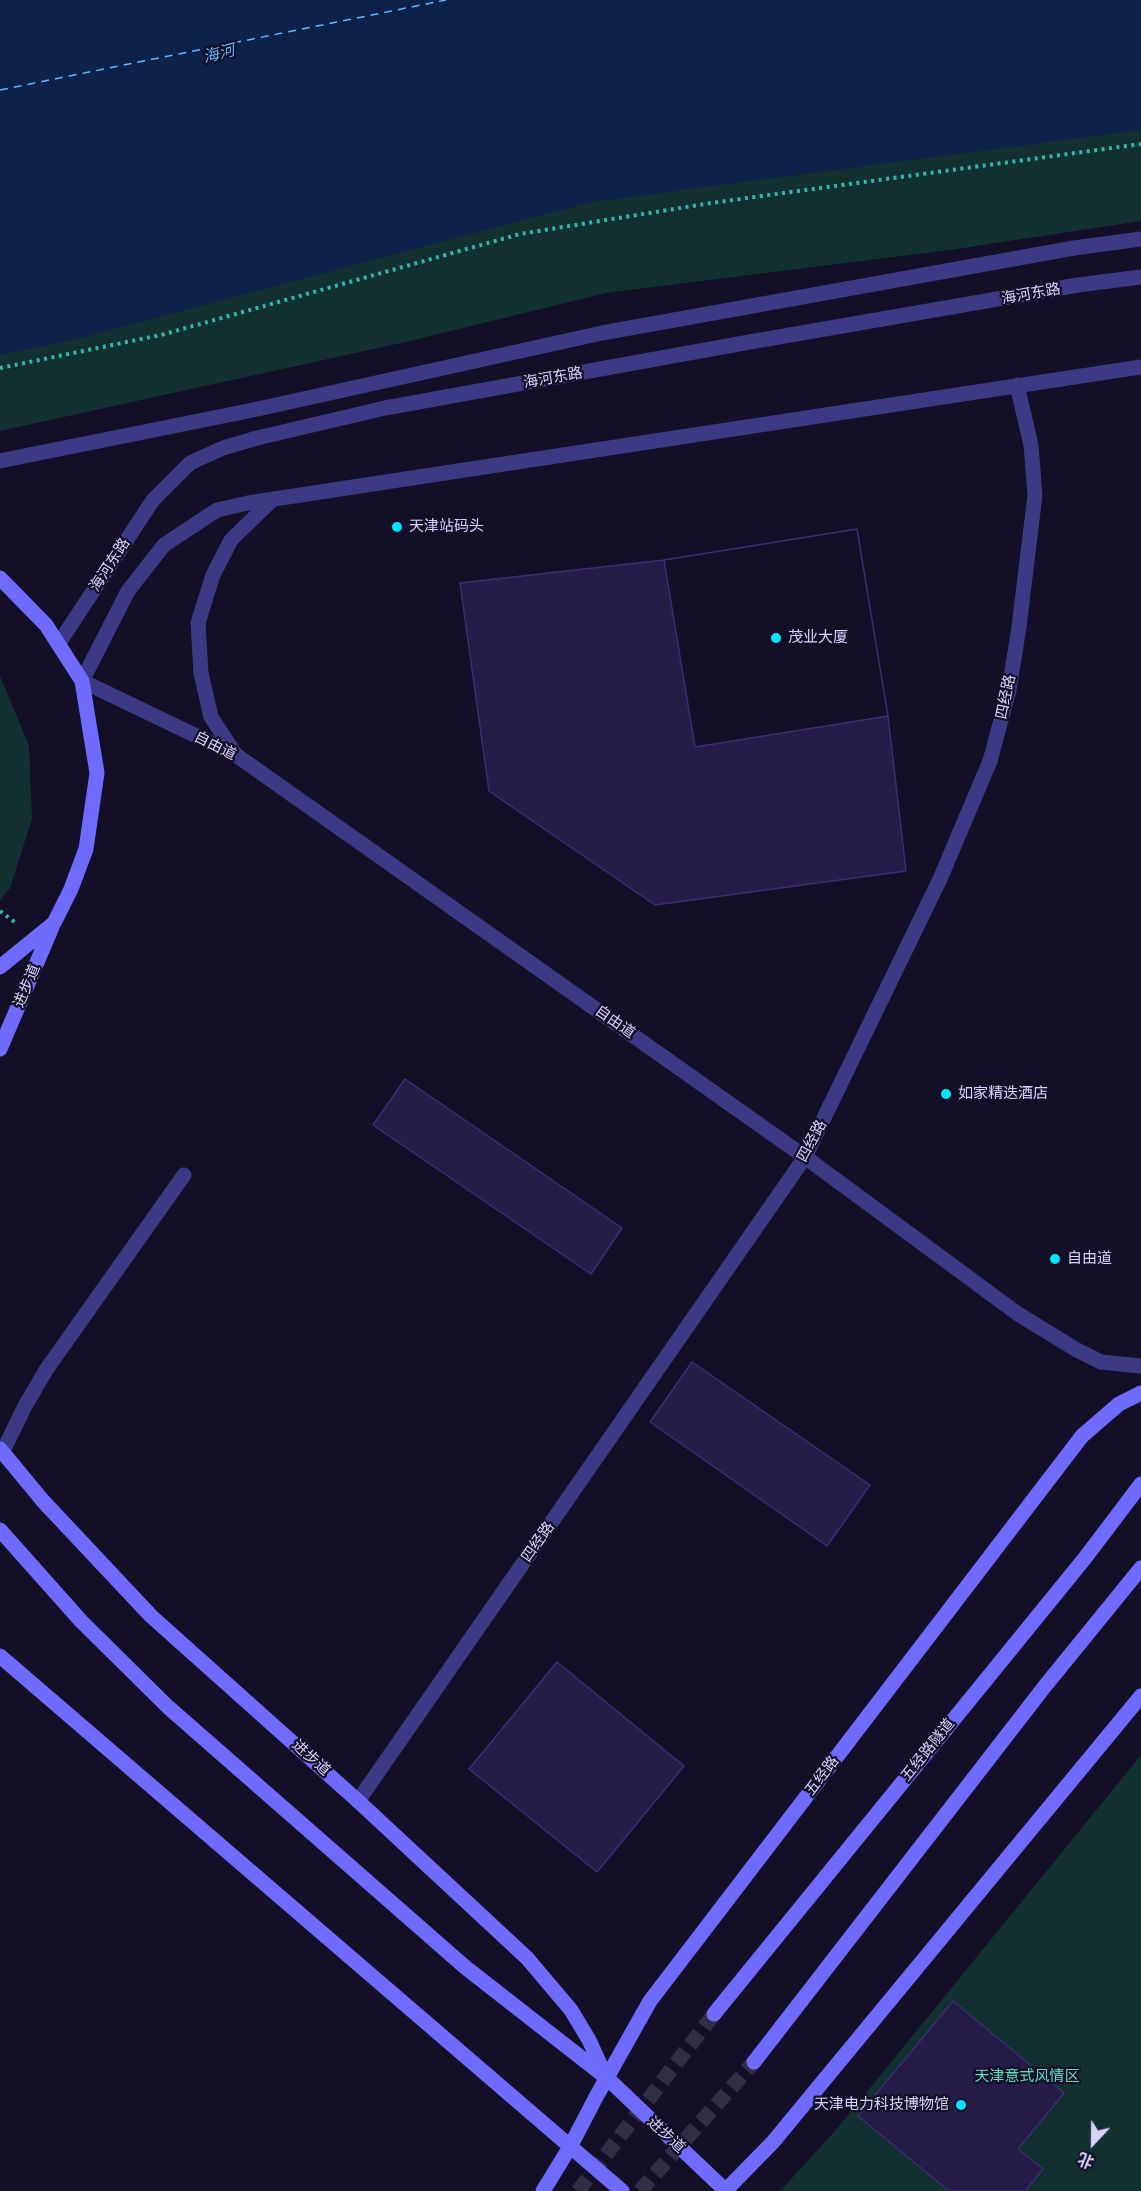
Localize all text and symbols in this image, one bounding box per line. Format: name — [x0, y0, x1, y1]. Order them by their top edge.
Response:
water label: 海河 — [201, 41, 237, 67]
street label: 海河东路 — [1000, 280, 1062, 308]
street label: 海河东路 — [522, 364, 584, 392]
place label: 天津站码头 — [409, 518, 484, 536]
marker: 天津站码头 — [390, 520, 404, 534]
street label: 海河东路 — [86, 535, 134, 595]
place label: 茂业大厦 — [788, 629, 848, 647]
marker: 茂业大厦 — [769, 631, 783, 645]
street label: 四经路 — [993, 673, 1019, 721]
street label: 自由道 — [191, 728, 239, 764]
street label: 进步道 — [10, 962, 44, 1010]
street label: 自由道 — [591, 1002, 639, 1042]
place label: 如家精迭酒店 — [958, 1085, 1048, 1103]
marker: 如家精迭酒店 — [939, 1087, 953, 1101]
street label: 四经路 — [793, 1117, 831, 1165]
place label: 自由道 — [1067, 1250, 1112, 1268]
marker: 自由道 — [1048, 1252, 1062, 1266]
street label: 四经路 — [518, 1518, 558, 1566]
street label: 五经路隧道 — [897, 1715, 959, 1785]
street label: 进步道 — [288, 1736, 334, 1780]
street label: 五经路 — [801, 1753, 843, 1799]
park label: 天津意式风情区 — [975, 2068, 1079, 2086]
place label: 天津电力科技博物馆 — [814, 2096, 949, 2114]
marker: 天津电力科技博物馆 — [954, 2098, 968, 2112]
street label: 进步道 — [643, 2113, 689, 2157]
north arrow — [1063, 2113, 1123, 2173]
text: 北 — [1075, 2148, 1097, 2172]

